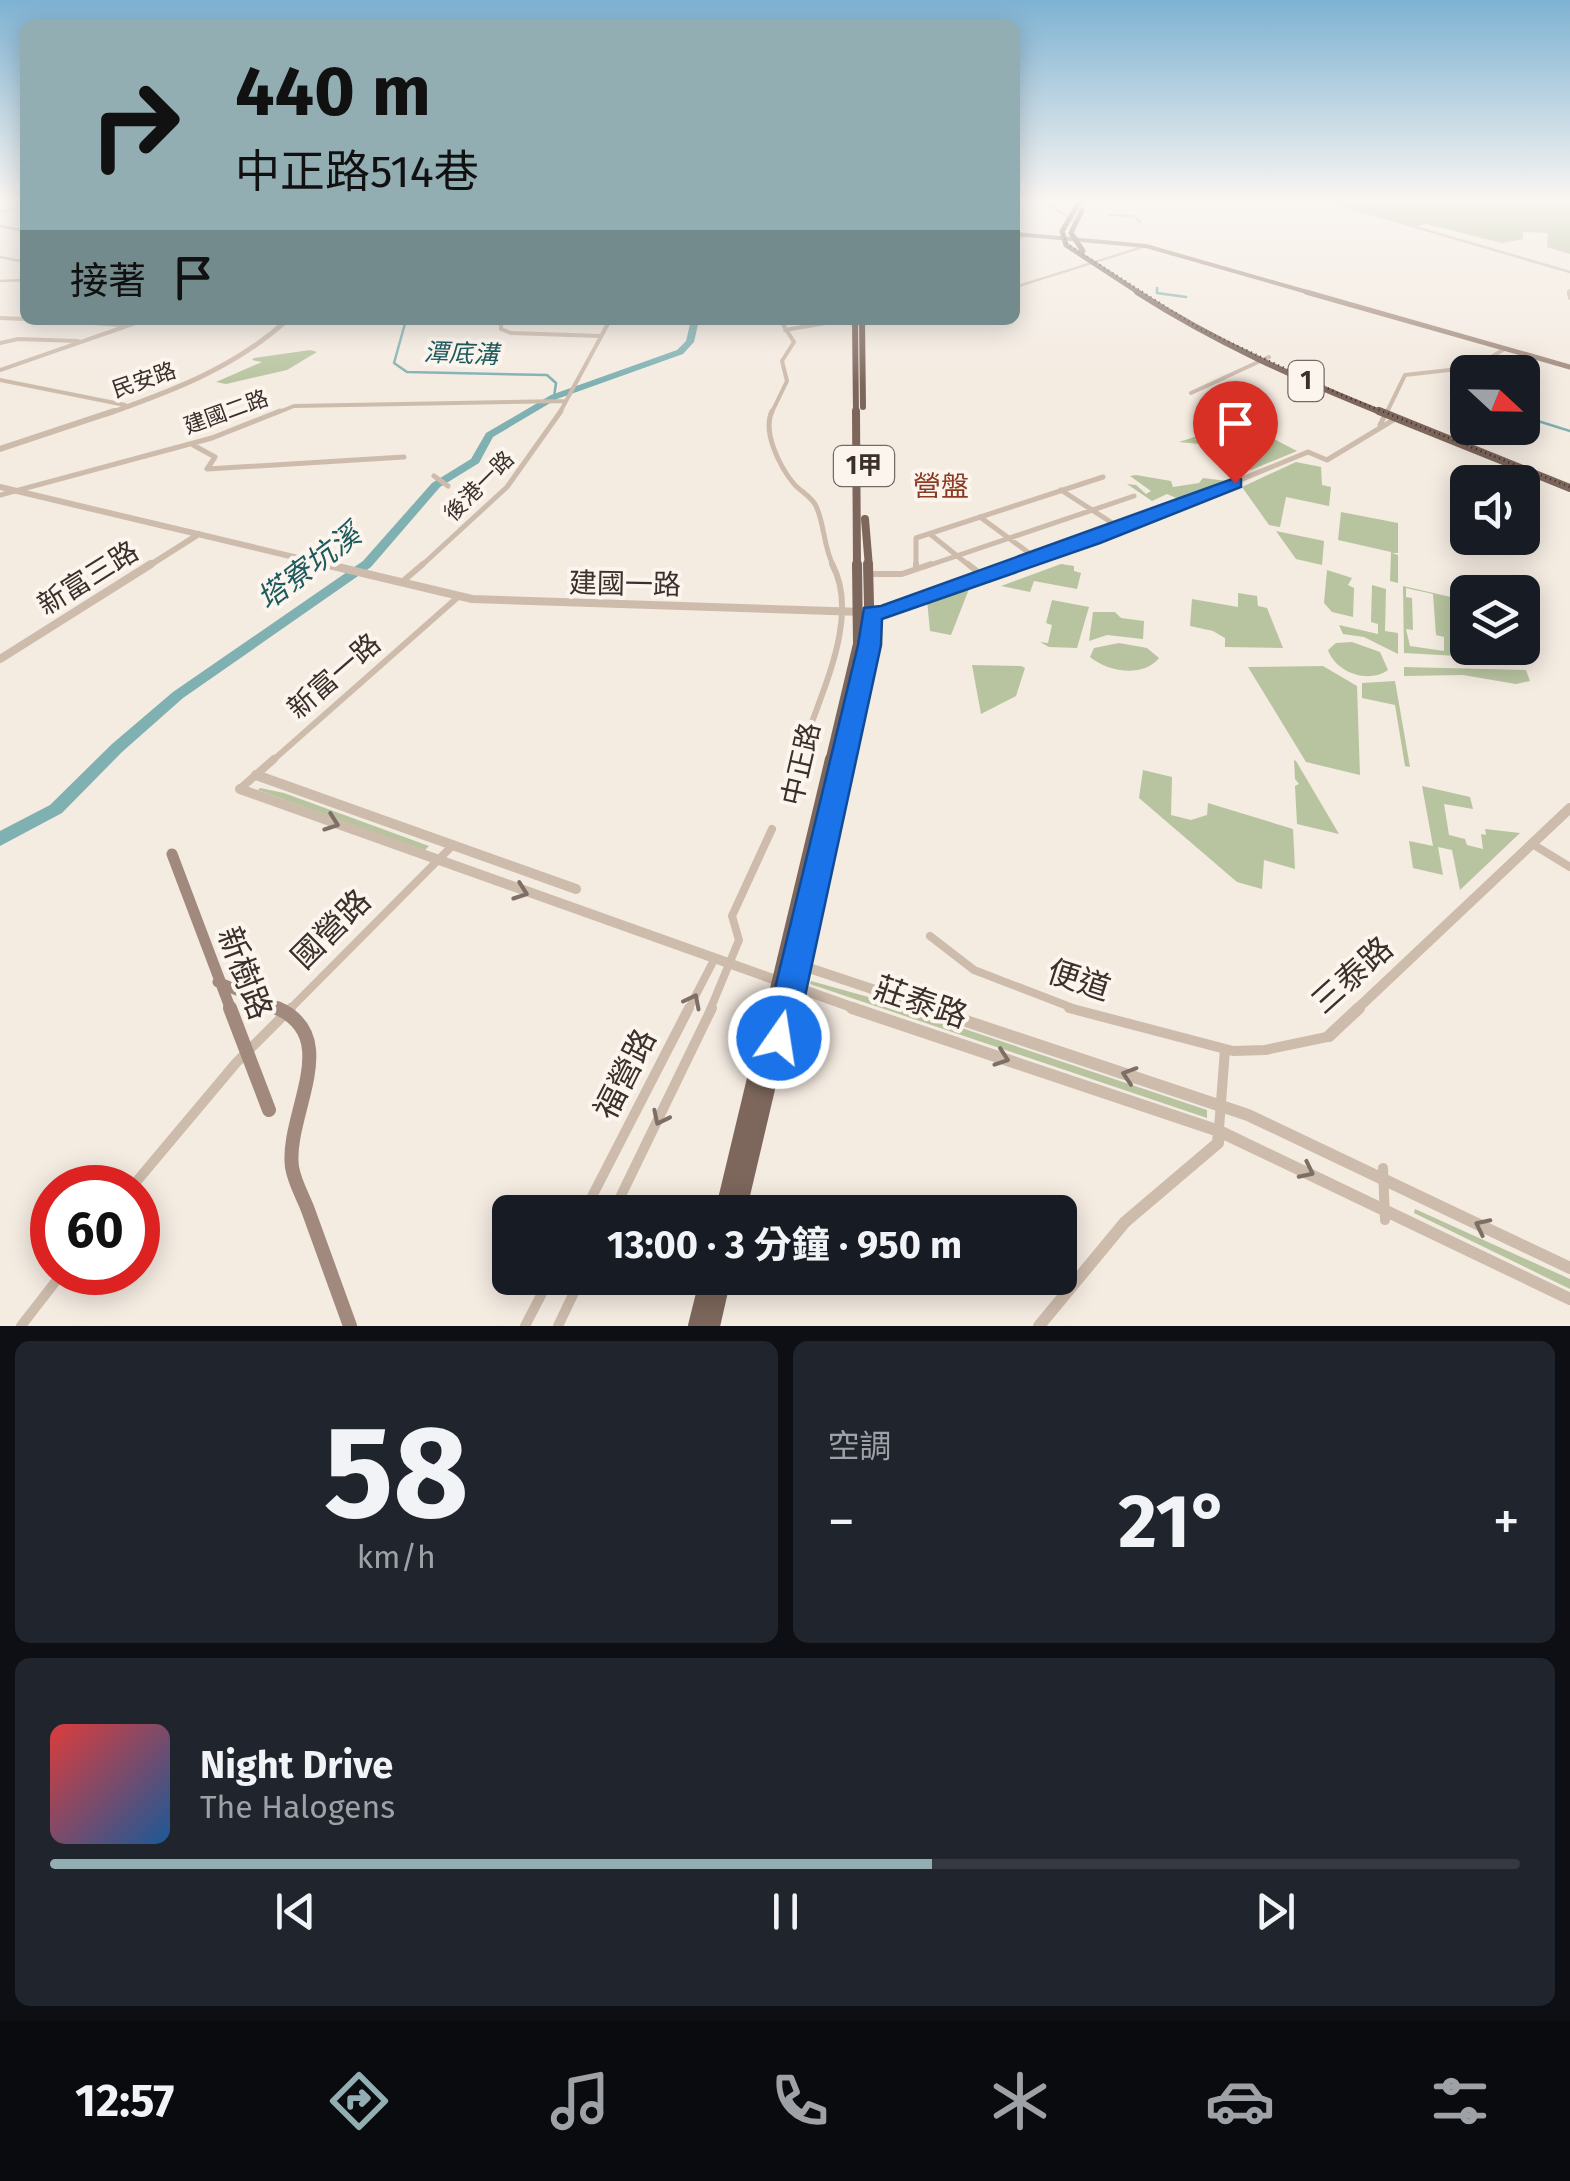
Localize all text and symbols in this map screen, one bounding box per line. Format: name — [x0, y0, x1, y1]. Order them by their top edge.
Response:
text: 440 m — [235, 50, 431, 134]
icon: right — [70, 60, 200, 190]
text: 中正路514巷 — [235, 145, 479, 199]
icon: arrive — [166, 250, 221, 305]
text: 接著 — [70, 258, 146, 304]
water label: 潭底溝 — [423, 338, 502, 370]
north arrow — [1450, 355, 1540, 445]
map controls — [1450, 355, 1540, 665]
street label: 民安路 — [108, 356, 180, 404]
road number: 1 — [1288, 361, 1324, 401]
pin — [1193, 381, 1278, 484]
street label: 建國二路 — [180, 384, 272, 440]
icon: arrive — [1208, 396, 1263, 451]
street label: 後港一路 — [438, 445, 520, 527]
road number: 1甲 — [834, 446, 894, 486]
button: sound — [1450, 465, 1540, 555]
district label: 營盤 — [913, 470, 969, 503]
water label: 塔寮坑溪 — [250, 514, 371, 617]
street label: 新富三路 — [32, 534, 144, 622]
street label: 建國一路 — [569, 567, 681, 601]
button: layers — [1450, 575, 1540, 665]
street label: 新富一路 — [281, 627, 387, 725]
street label: 中正路 — [775, 719, 827, 809]
one-way arrow — [322, 811, 339, 832]
one-way arrow — [512, 880, 529, 901]
street label: 國營路 — [284, 882, 378, 976]
street label: 新樹路 — [210, 921, 280, 1025]
street label: 三泰路 — [1304, 929, 1400, 1021]
street label: 便道 — [1043, 952, 1115, 1008]
street label: 莊泰路 — [869, 968, 973, 1036]
position arrow — [727, 986, 831, 1090]
one-way arrow — [681, 994, 700, 1012]
street label: 福營路 — [586, 1023, 664, 1125]
one-way arrow — [993, 1047, 1010, 1067]
one-way arrow — [1122, 1066, 1139, 1086]
one-way arrow — [653, 1107, 673, 1125]
one-way arrow — [1297, 1158, 1315, 1178]
speed limit sign: 60 — [30, 1165, 160, 1295]
one-way arrow — [1474, 1218, 1492, 1238]
text: 13:00 · 3 分鐘 · 950 m — [607, 1222, 962, 1268]
text: 58 — [324, 1395, 469, 1551]
text: 空調 — [828, 1427, 892, 1465]
text: 21° — [1118, 1477, 1229, 1567]
text: − — [828, 1489, 855, 1555]
text: + — [1493, 1489, 1520, 1555]
text: km/h — [357, 1538, 436, 1576]
text: Night Drive — [200, 1742, 393, 1788]
text: The Halogens — [200, 1788, 395, 1826]
icon: previous — [268, 1884, 323, 1939]
icon: pause — [758, 1884, 813, 1939]
icon: next — [1248, 1884, 1303, 1939]
icon: directions — [324, 2066, 394, 2136]
icon: music — [545, 2066, 615, 2136]
icon: phone — [765, 2066, 835, 2136]
icon: climate — [985, 2066, 1055, 2136]
icon: car — [1205, 2066, 1275, 2136]
icon: filters — [1425, 2066, 1495, 2136]
text: 12:57 — [75, 2074, 174, 2128]

